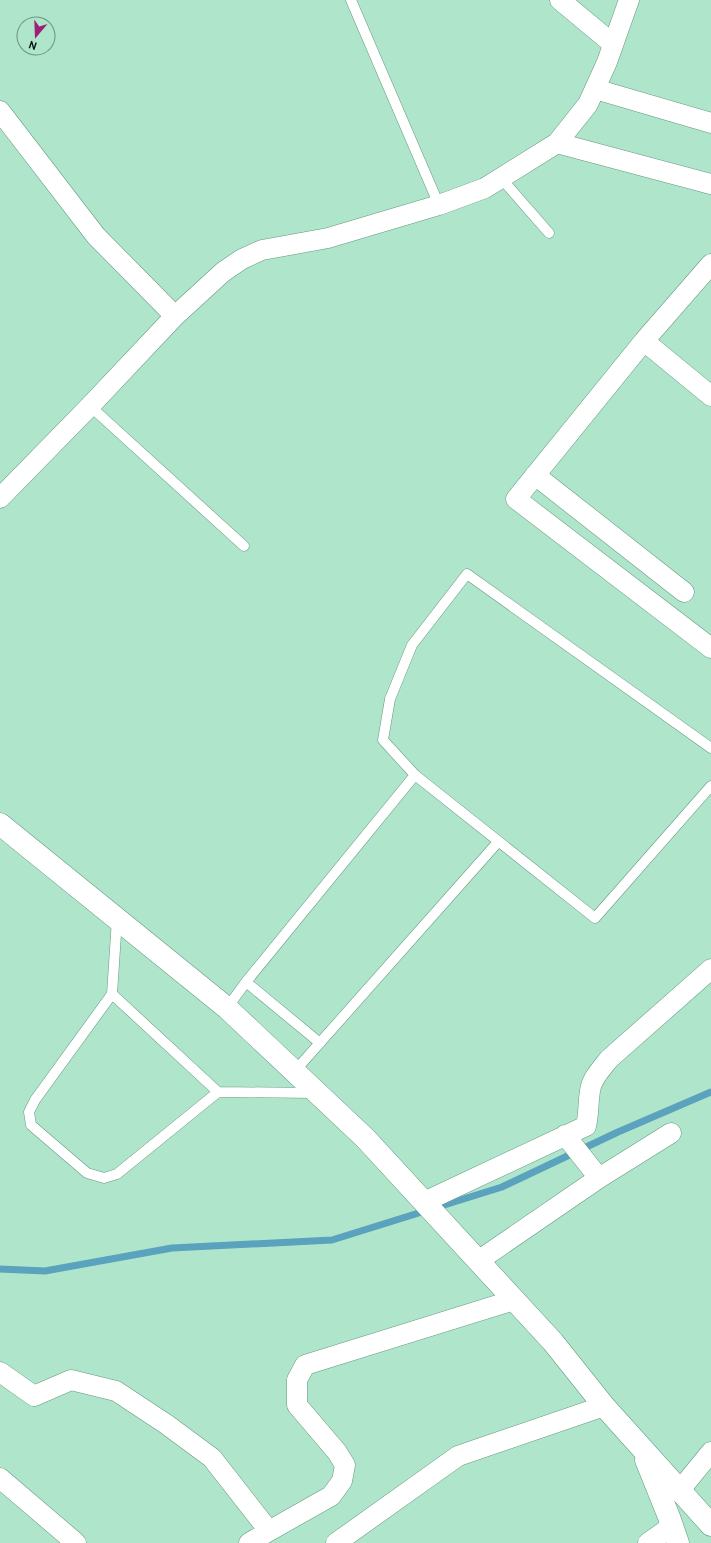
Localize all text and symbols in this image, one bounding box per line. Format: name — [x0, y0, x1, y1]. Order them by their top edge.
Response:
north arrow — [16, 16, 56, 56]
text: N — [27, 37, 39, 52]

